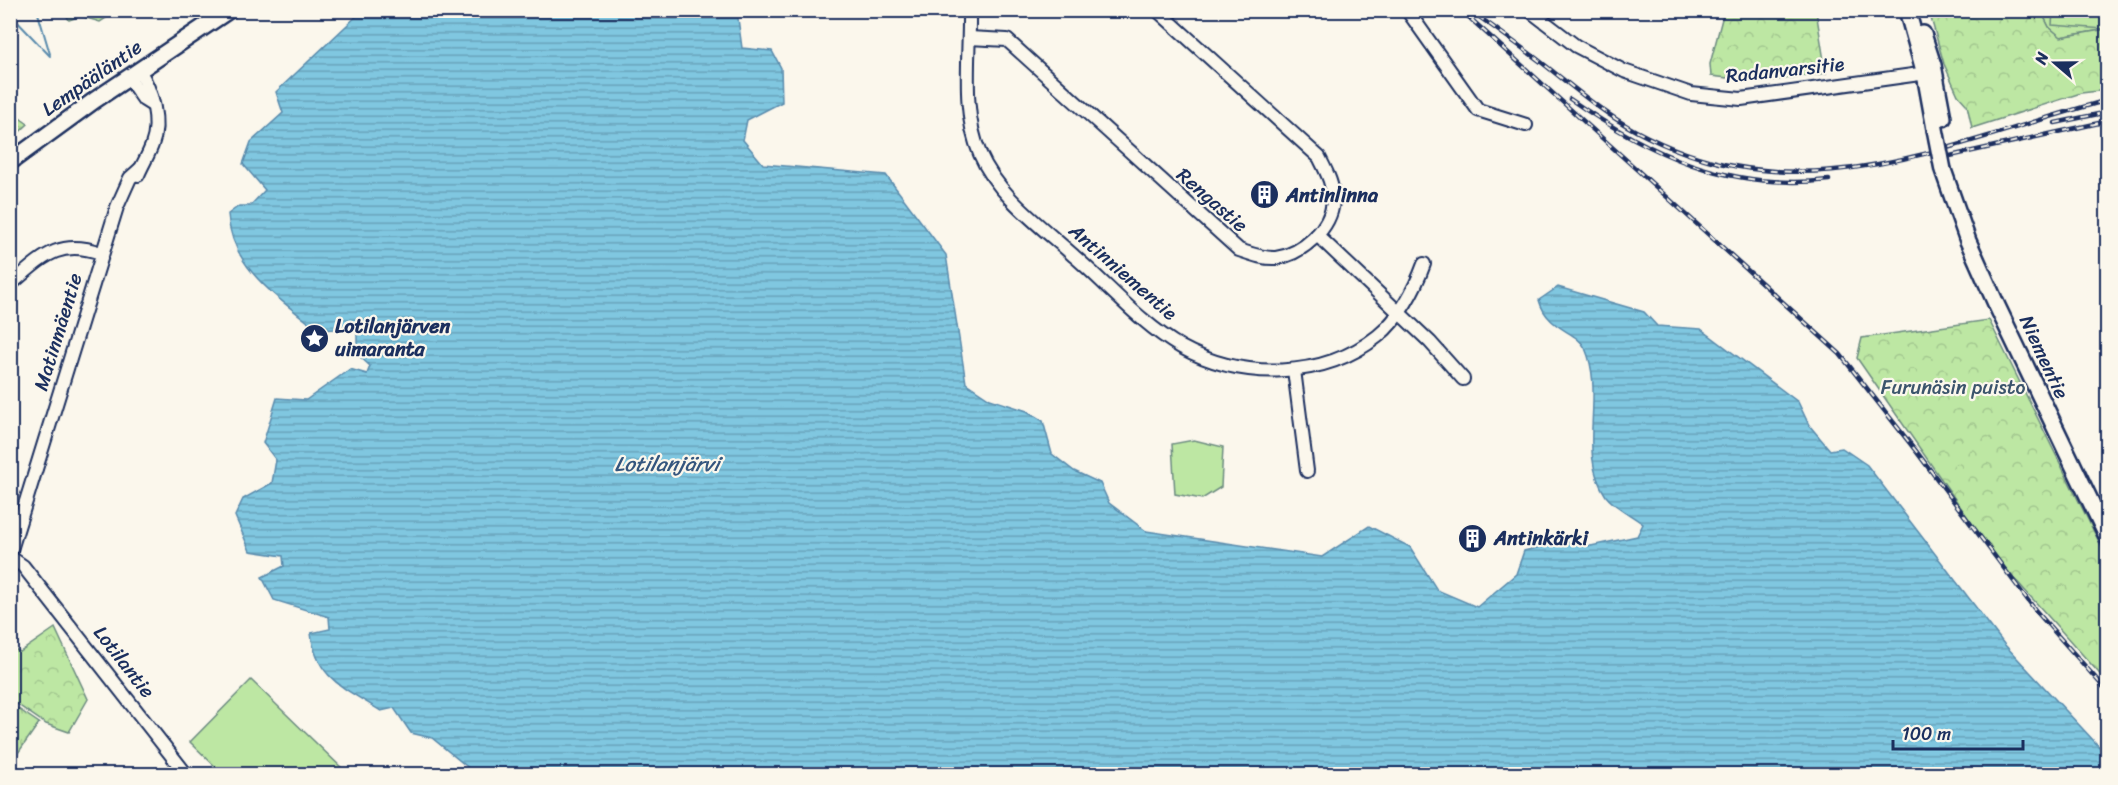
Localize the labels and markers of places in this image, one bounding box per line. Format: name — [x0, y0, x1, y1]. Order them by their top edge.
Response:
place label: Antinlinna — [1285, 178, 1379, 213]
building icon: Antinlinna — [1249, 179, 1281, 211]
place label: Lotilanjärven uimaranta — [335, 309, 451, 367]
place icon: Lotilanjärven uimaranta — [298, 322, 330, 354]
place label: Antinkärki — [1493, 521, 1589, 556]
building icon: Antinkärki — [1457, 522, 1489, 554]

